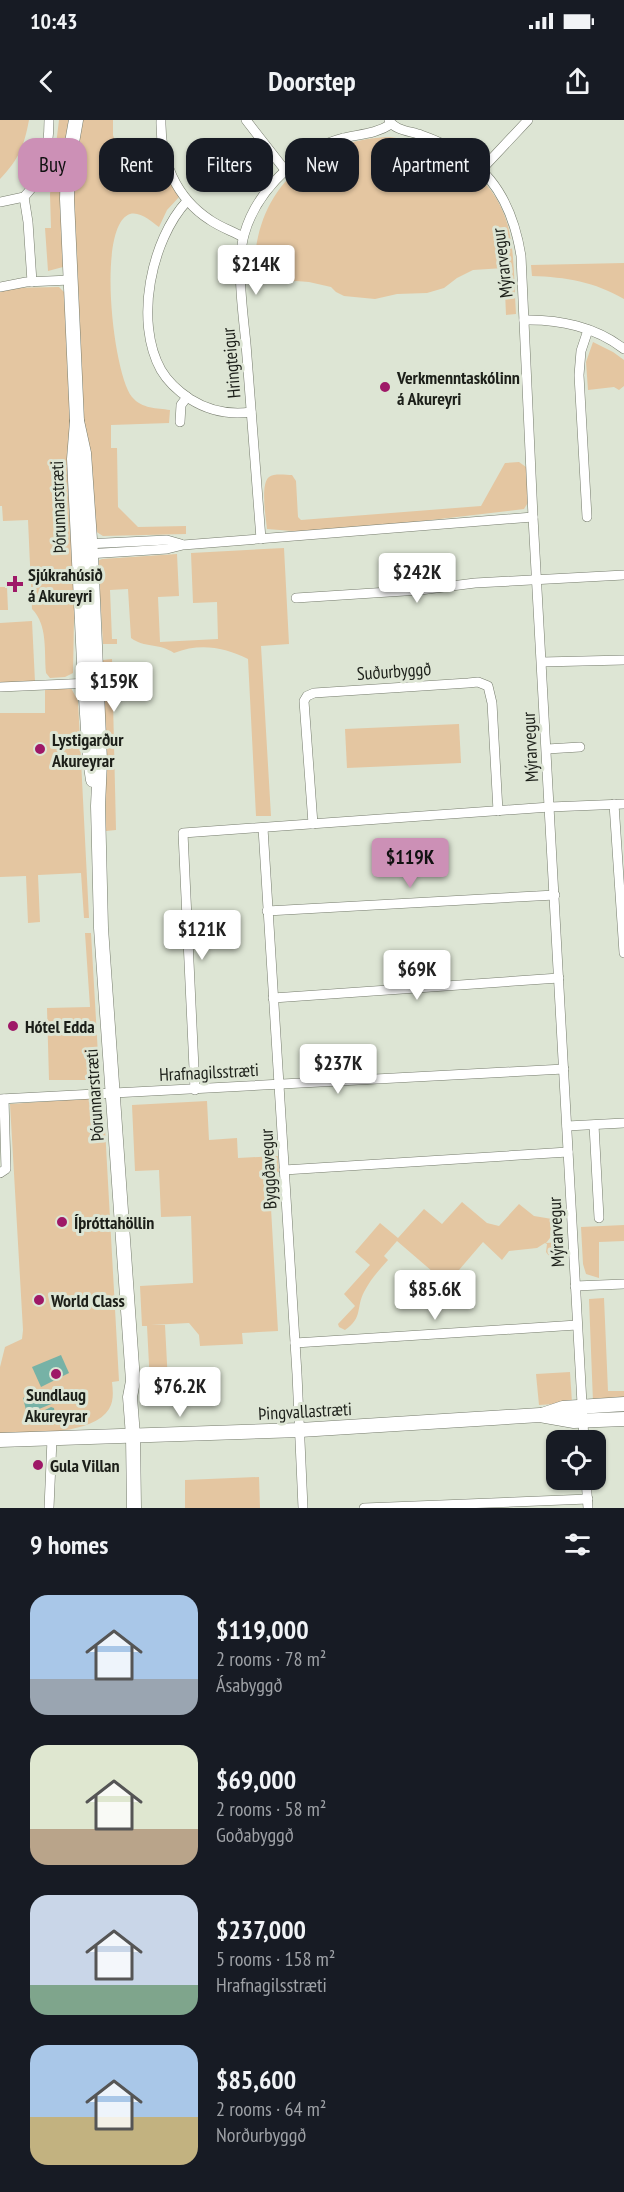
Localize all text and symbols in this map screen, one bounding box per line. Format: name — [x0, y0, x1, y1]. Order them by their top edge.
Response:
text: 10:43 — [30, 7, 78, 35]
text: Doorstep — [268, 64, 356, 98]
icon: back — [30, 65, 63, 98]
icon: share — [561, 65, 594, 98]
chip: Buy — [18, 138, 87, 192]
chip: Rent — [99, 138, 174, 192]
chip: Filters — [186, 138, 273, 192]
chip: New — [285, 138, 359, 192]
chip: Apartment — [371, 138, 490, 192]
street label: Mýrarvegur — [486, 227, 518, 299]
pin: $214K — [214, 245, 298, 296]
text: $214K — [232, 251, 280, 277]
street label: Hringteigur — [216, 327, 246, 399]
place label: Verkmenntaskólinn á Akureyri — [396, 366, 520, 410]
marker: Verkmenntaskólinn á Akureyri — [378, 380, 392, 394]
street label: Þórunnarstræti — [45, 460, 71, 554]
pin: $242K — [375, 553, 459, 604]
text: $242K — [393, 559, 441, 585]
place label: Sjúkrahúsið á Akureyri — [28, 563, 103, 607]
marker: Sjúkrahúsið á Akureyri — [6, 575, 24, 593]
street label: Suðurbyggð — [356, 657, 432, 685]
pin: $159K — [72, 662, 156, 713]
text: $159K — [90, 668, 138, 694]
street label: Mýrarvegur — [517, 711, 543, 783]
place label: Lystigarður Akureyrar — [51, 728, 124, 772]
marker: Lystigarður Akureyrar — [33, 742, 47, 756]
pin: $119K — [368, 838, 452, 889]
text: $119K — [386, 844, 434, 870]
pin: $121K — [160, 910, 244, 961]
text: $121K — [178, 916, 226, 942]
pin: $69K — [381, 950, 453, 1001]
text: $69K — [397, 956, 437, 982]
place label: Hótel Edda — [25, 1015, 95, 1038]
marker: Hótel Edda — [6, 1019, 20, 1033]
pin: $237K — [296, 1044, 380, 1095]
street label: Þórunnarstræti — [79, 1048, 109, 1142]
text: $237K — [314, 1050, 362, 1076]
street label: Hrafnagilsstræti — [159, 1058, 259, 1086]
street label: Byggðavegur — [254, 1128, 282, 1210]
street label: Mýrarvegur — [543, 1196, 569, 1268]
place label: Íþróttahöllin — [74, 1211, 154, 1234]
marker: Íþróttahöllin — [55, 1215, 69, 1229]
pin: $85.6K — [386, 1270, 484, 1321]
text: $85.6K — [409, 1276, 461, 1302]
place label: World Class — [50, 1289, 125, 1312]
marker: World Class — [32, 1293, 46, 1307]
marker: Sundlaug Akureyrar — [49, 1367, 63, 1381]
pin: $76.2K — [131, 1367, 229, 1418]
text: $76.2K — [154, 1373, 206, 1399]
place label: Sundlaug Akureyrar — [24, 1383, 88, 1427]
street label: Þingvallastræti — [258, 1397, 352, 1425]
map controls — [546, 1430, 606, 1490]
button: locate — [546, 1430, 606, 1490]
place label: Gula Villan — [50, 1454, 119, 1477]
marker: Gula Villan — [31, 1458, 45, 1472]
text: 9 homes — [30, 1528, 108, 1561]
icon: filters — [561, 1528, 594, 1561]
text: $119,000 — [216, 1613, 309, 1646]
icon: home — [78, 1619, 150, 1691]
text: 2 rooms · 78 m² — [216, 1646, 326, 1672]
text: Ásabyggð — [216, 1672, 283, 1698]
text: $69,000 — [216, 1763, 296, 1796]
icon: home — [78, 1769, 150, 1841]
text: 2 rooms · 58 m² — [216, 1796, 326, 1822]
text: Goðabyggð — [216, 1822, 294, 1848]
text: $237,000 — [216, 1913, 306, 1946]
icon: home — [78, 1919, 150, 1991]
text: 5 rooms · 158 m² — [216, 1946, 335, 1972]
text: Hrafnagilsstræti — [216, 1972, 327, 1998]
text: $85,600 — [216, 2063, 296, 2096]
icon: home — [78, 2069, 150, 2141]
text: 2 rooms · 64 m² — [216, 2096, 326, 2122]
text: Norðurbyggð — [216, 2122, 306, 2148]

